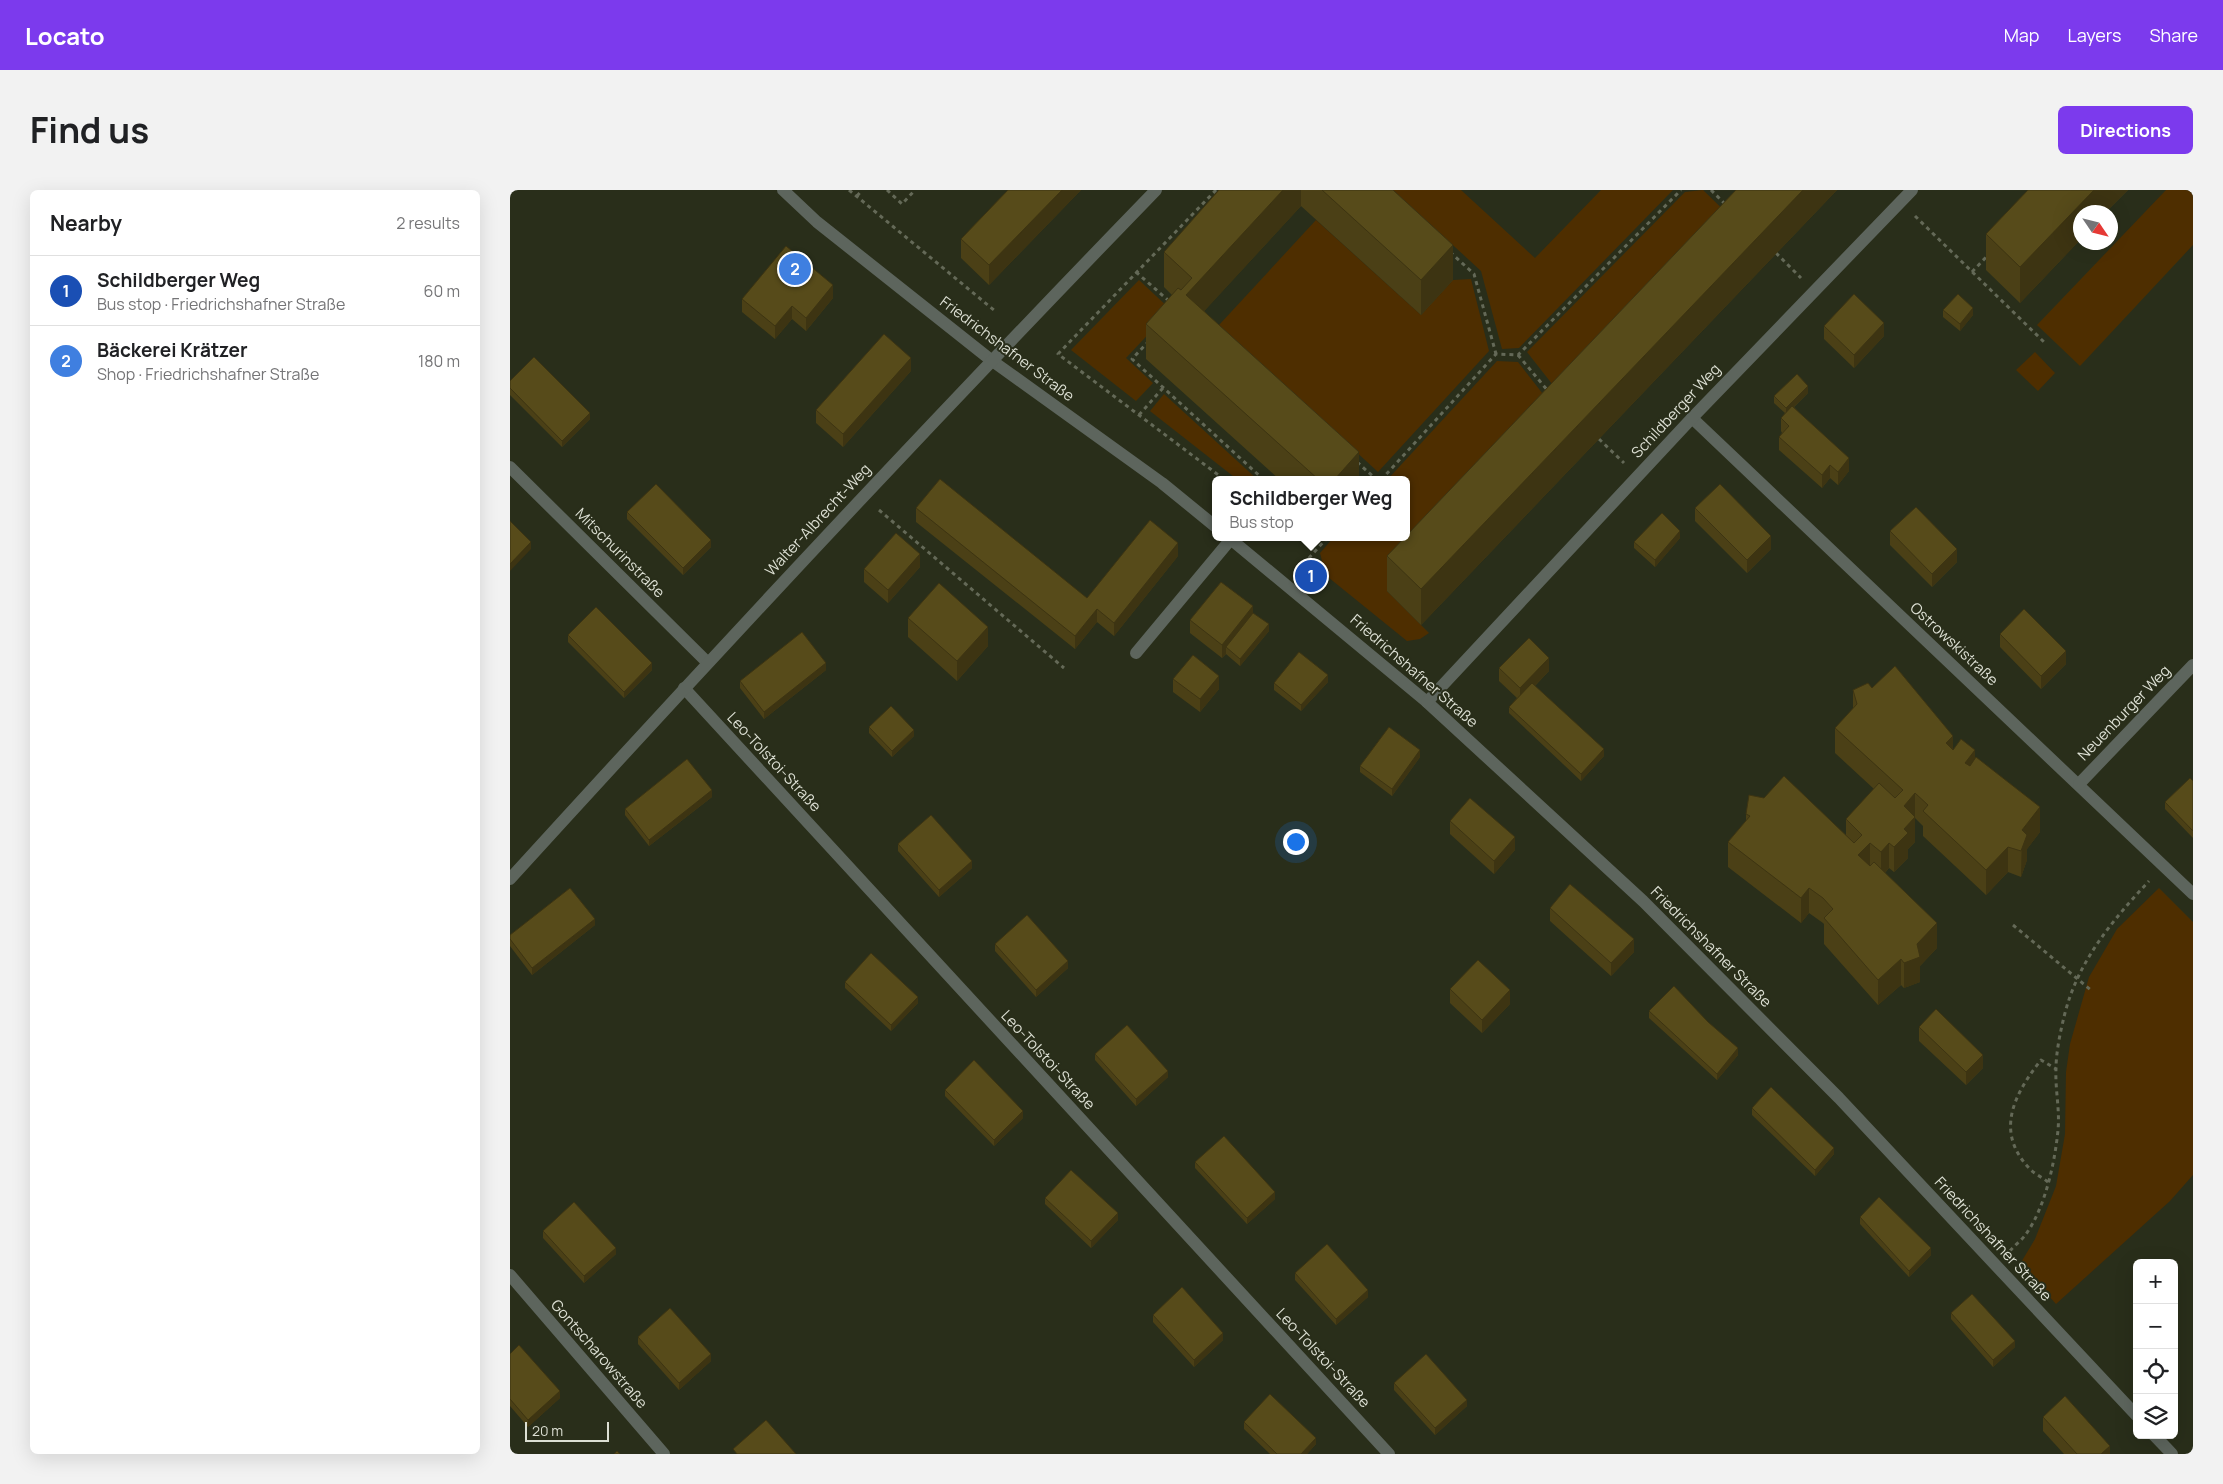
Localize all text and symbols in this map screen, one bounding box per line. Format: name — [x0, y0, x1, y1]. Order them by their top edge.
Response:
text: Locato — [25, 19, 105, 52]
text: Map — [2004, 23, 2039, 47]
text: Layers — [2067, 23, 2121, 47]
text: Share — [2149, 23, 2198, 47]
text: Find us — [30, 106, 149, 154]
button: Directions — [2058, 106, 2193, 154]
north arrow — [2073, 205, 2118, 250]
text: Nearby — [50, 209, 122, 237]
text: 2 results — [396, 212, 460, 234]
pin: 2 — [779, 250, 811, 288]
text: Schildberger Weg — [97, 267, 260, 293]
text: 1 — [62, 280, 70, 302]
text: 60 m — [424, 280, 460, 302]
street label: Friedrichshafner Straße — [936, 291, 1079, 406]
text: Bus stop · Friedrichshafner Straße — [97, 293, 345, 315]
text: Bäckerei Krätzer — [97, 337, 248, 363]
text: 2 — [61, 350, 71, 372]
text: 180 m — [418, 350, 460, 372]
street label: Schildberger Weg — [1626, 359, 1725, 462]
text: Shop · Friedrichshafner Straße — [97, 363, 319, 385]
street label: Walter-Albrecht-Weg — [760, 459, 875, 580]
popup — [1212, 476, 1410, 541]
text: Schildberger Weg — [1229, 485, 1393, 511]
street label: Mitschurinstraße — [571, 503, 670, 602]
text: Bus stop — [1229, 511, 1294, 533]
pin: 1 — [1295, 557, 1327, 595]
street label: Ostrowskistraße — [1906, 597, 2003, 690]
street label: Friedrichshafner Straße — [1346, 609, 1483, 732]
street label: Neuenburger Weg — [2073, 660, 2175, 765]
street label: Leo-Tolstoi-Straße — [723, 707, 826, 816]
your location — [1283, 829, 1309, 855]
street label: Friedrichshafner Straße — [1646, 882, 1777, 1012]
street label: Leo-Tolstoi-Straße — [997, 1005, 1100, 1114]
street label: Friedrichshafner Straße — [1930, 1172, 2057, 1306]
map controls — [2133, 1259, 2178, 1439]
button: + — [2133, 1259, 2178, 1304]
street label: Gontscharowstraße — [546, 1295, 653, 1413]
street label: Leo-Tolstoi-Straße — [1272, 1303, 1375, 1412]
button: − — [2133, 1304, 2178, 1349]
button: locate — [2133, 1349, 2178, 1394]
button: layers — [2133, 1394, 2178, 1439]
scale bar — [525, 1419, 609, 1442]
text: 20 m — [532, 1421, 563, 1440]

